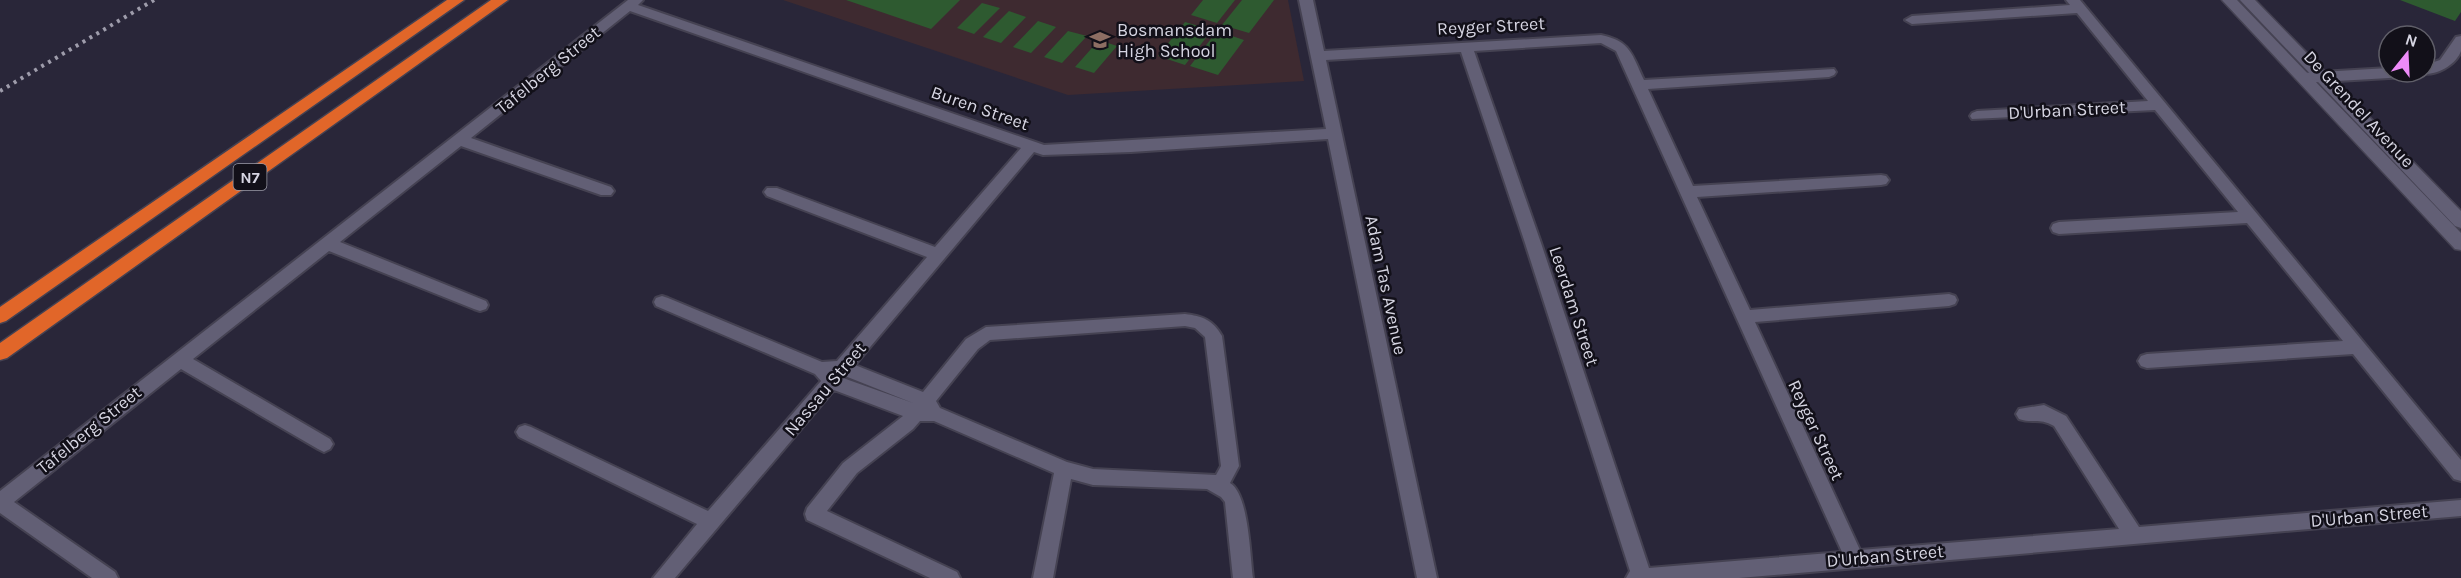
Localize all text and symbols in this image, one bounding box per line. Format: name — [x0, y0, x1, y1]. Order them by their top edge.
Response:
street label: Reyger Street — [1436, 12, 1546, 40]
place label: Bosmansdam High School — [1117, 19, 1232, 62]
street label: Tafelberg Street — [491, 21, 605, 119]
north arrow — [2377, 24, 2437, 84]
school or university icon: Bosmansdam High School — [1088, 28, 1112, 52]
text: N — [2403, 29, 2420, 51]
street label: De Grendel Avenue — [2299, 46, 2419, 172]
street label: Buren Street — [928, 81, 1032, 135]
street label: D'Urban Street — [2008, 96, 2127, 124]
road number: N7 — [234, 164, 266, 190]
street label: Adam Tas Avenue — [1360, 213, 1412, 357]
street label: Leerdam Street — [1544, 243, 1604, 369]
street label: Nassau Street — [779, 337, 871, 440]
street label: Reyger Street — [1783, 376, 1849, 484]
street label: Tafelberg Street — [32, 381, 146, 479]
street label: D'Urban Street — [2309, 500, 2429, 532]
street label: D'Urban Street — [1825, 540, 1945, 572]

